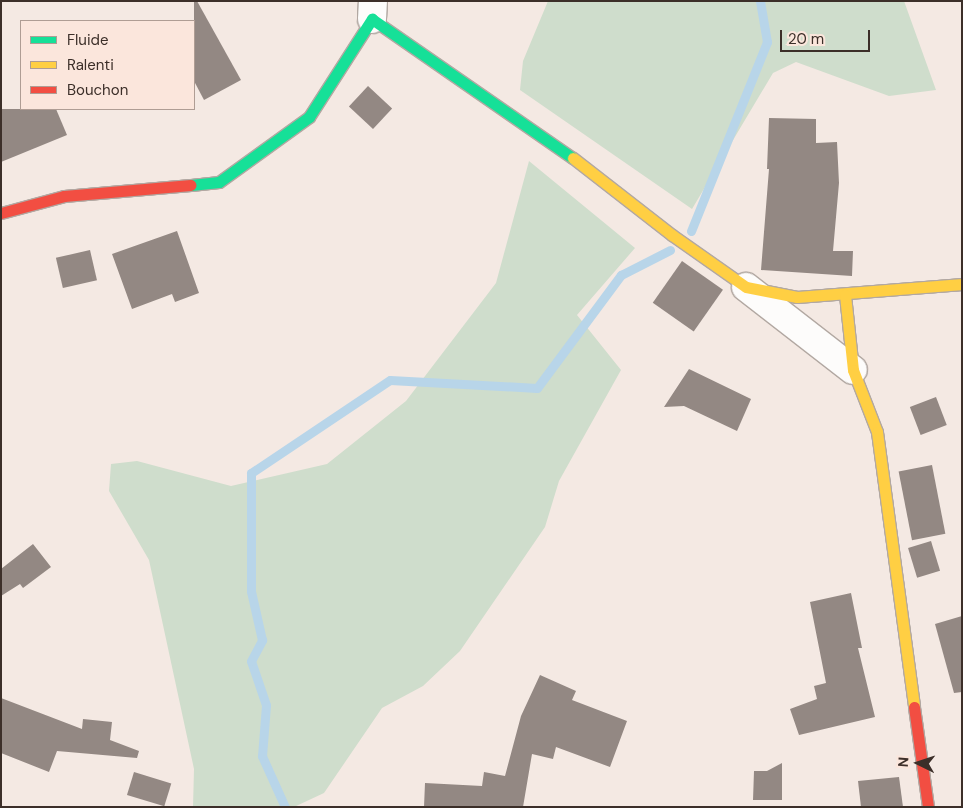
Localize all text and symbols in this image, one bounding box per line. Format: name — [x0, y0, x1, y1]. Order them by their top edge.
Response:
legend — [20, 20, 195, 110]
scale bar — [783, 20, 873, 52]
text: 20 m — [788, 29, 824, 49]
text: Fluide — [67, 30, 109, 50]
text: Ralenti — [67, 55, 114, 75]
text: Bouchon — [67, 80, 128, 100]
north arrow — [893, 738, 943, 788]
text: N — [894, 756, 912, 768]

